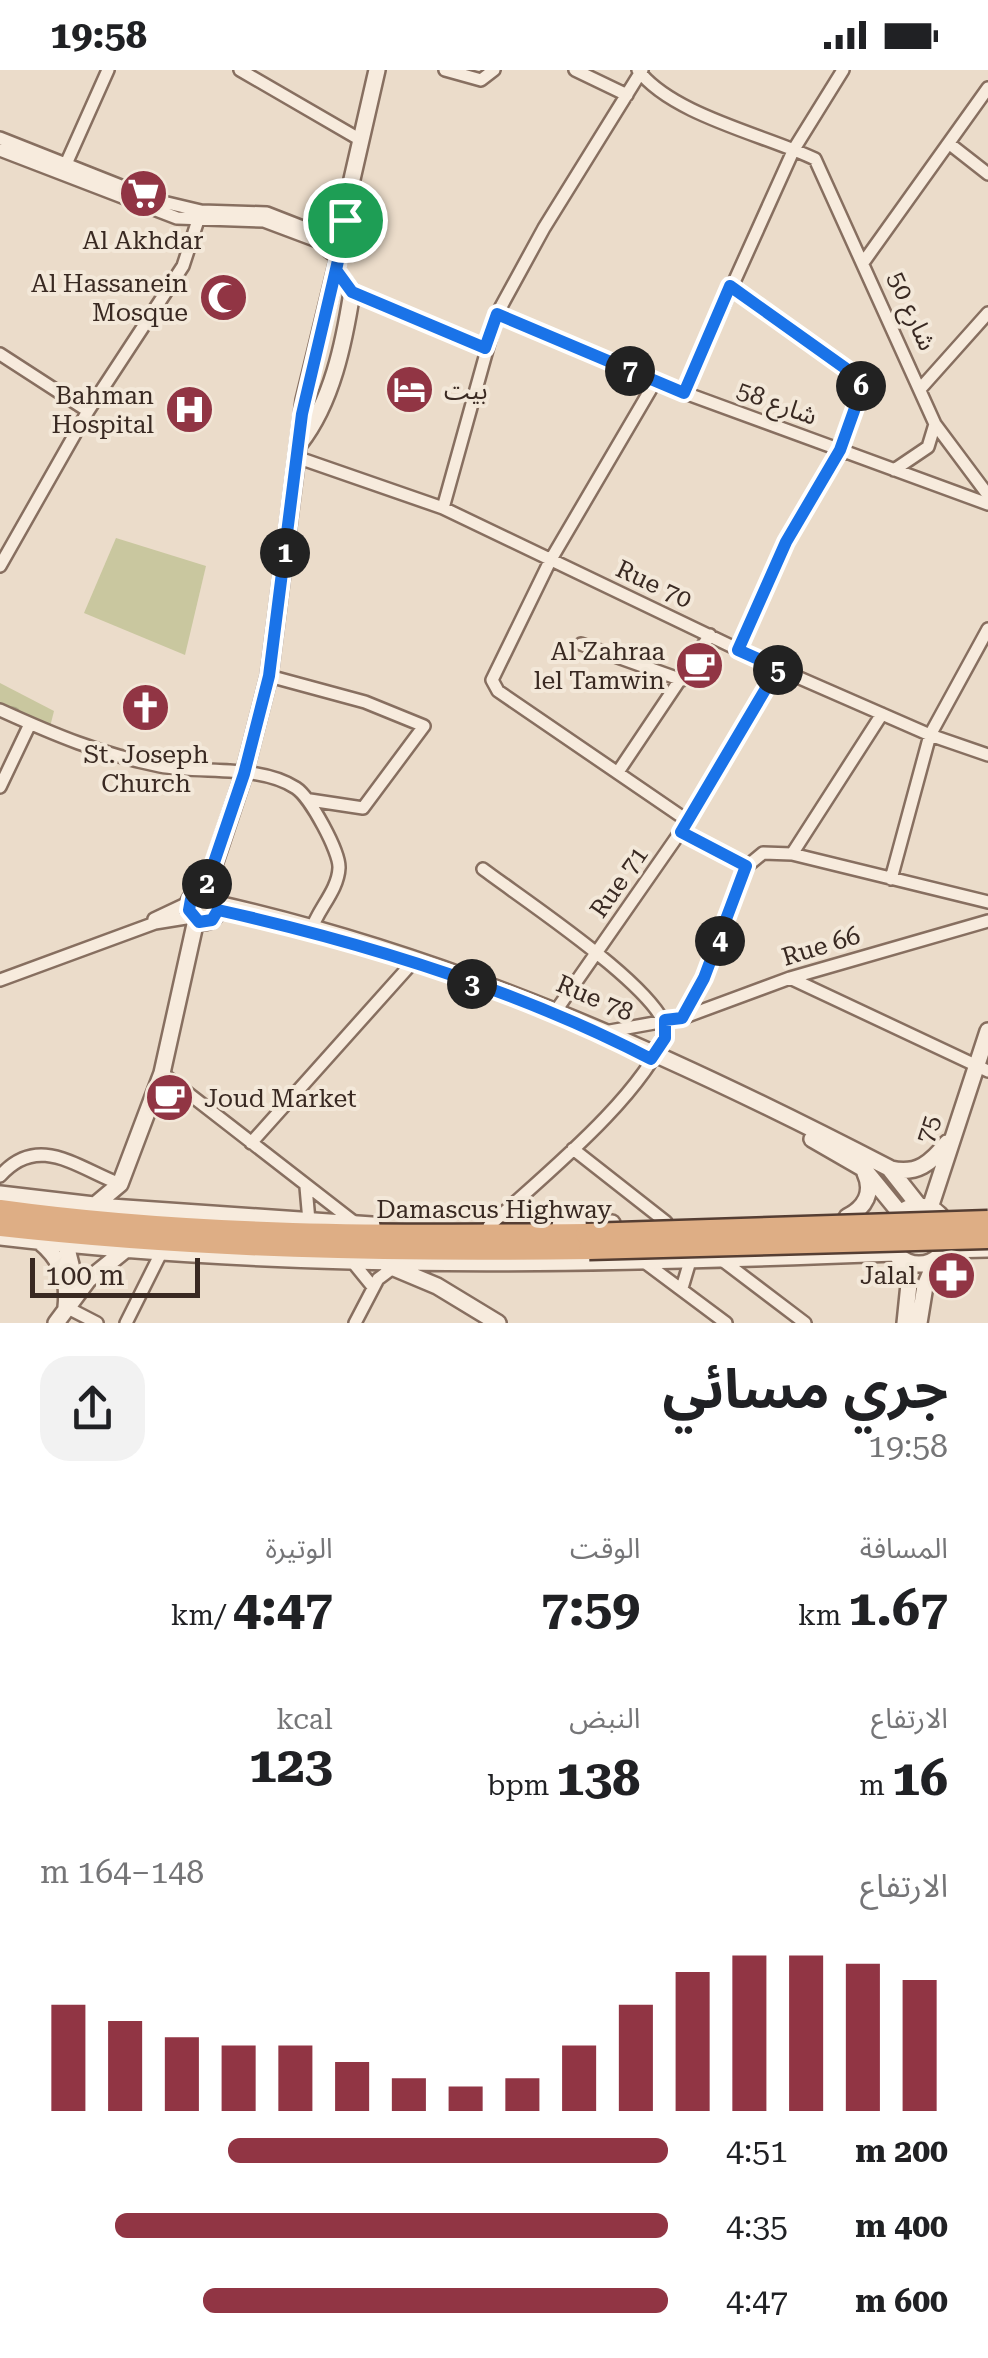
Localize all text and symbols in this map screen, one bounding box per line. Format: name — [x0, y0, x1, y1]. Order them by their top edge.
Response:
text: 19:58 — [50, 13, 147, 57]
supermarket icon: Al Akhdar — [117, 168, 169, 220]
pin — [303, 178, 388, 263]
icon: arrive — [318, 193, 373, 248]
place label: Al Akhdar — [83, 226, 203, 255]
street label: شارع 50 — [878, 267, 942, 356]
place label: Al Hassanein Mosque — [31, 269, 188, 327]
mosque icon: Al Hassanein Mosque — [197, 271, 249, 323]
pin: 7 — [605, 346, 655, 396]
text: 7 — [622, 354, 638, 387]
pin: 6 — [836, 361, 886, 411]
hotel icon: بيت — [383, 364, 435, 416]
text: 6 — [853, 369, 869, 402]
street label: شارع 58 — [732, 375, 821, 435]
place label: بيت — [444, 376, 487, 405]
place label: Bahman Hospital — [52, 381, 154, 439]
hospital icon: Bahman Hospital — [163, 383, 215, 435]
pin: 1 — [260, 528, 310, 578]
text: 1 — [277, 536, 293, 569]
street label: Rue 70 — [611, 554, 697, 614]
place label: Al Zahraa lel Tamwin — [534, 637, 665, 695]
cafe icon: Al Zahraa lel Tamwin — [674, 639, 726, 691]
pin: 5 — [753, 645, 803, 695]
text: 5 — [770, 653, 786, 686]
church icon: St. Joseph Church — [120, 682, 172, 734]
place label: St. Joseph Church — [83, 740, 209, 798]
street label: Rue 71 — [584, 841, 654, 923]
pin: 2 — [182, 859, 232, 909]
text: 2 — [199, 867, 215, 900]
pin: 4 — [695, 916, 745, 966]
street label: Rue 66 — [778, 920, 864, 972]
text: 4 — [712, 924, 728, 957]
pin: 3 — [447, 959, 497, 1009]
text: 3 — [464, 967, 480, 1000]
street label: Rue 78 — [552, 969, 638, 1027]
cafe icon: Joud Market — [143, 1072, 195, 1124]
place label: Joud Market — [204, 1084, 357, 1113]
street label: 75 — [910, 1111, 946, 1147]
street label: Damascus Highway — [376, 1195, 612, 1224]
pharmacy icon: Jalal — [925, 1249, 977, 1301]
scale bar — [30, 1253, 200, 1298]
text: 100 m — [45, 1259, 125, 1292]
place label: Jalal — [860, 1261, 916, 1290]
button: share — [40, 1356, 145, 1461]
text: جري مسائي — [663, 1357, 948, 1421]
text: 19:58 — [868, 1427, 948, 1465]
text: الوتيرة — [265, 1532, 333, 1565]
text: الوقت — [570, 1532, 640, 1565]
text: المسافة — [860, 1532, 948, 1565]
text: 4:47 — [233, 1579, 333, 1637]
text: 7:59 — [541, 1579, 640, 1637]
text: 1.67 — [848, 1579, 948, 1637]
text: /km — [171, 1599, 233, 1632]
text: km — [798, 1599, 848, 1632]
text: النبض — [569, 1702, 640, 1735]
text: الارتفاع — [871, 1702, 948, 1735]
text: kcal — [276, 1703, 333, 1736]
text: 123 — [249, 1736, 333, 1794]
text: 138 — [556, 1749, 640, 1807]
text: 16 — [892, 1749, 948, 1807]
text: bpm — [487, 1769, 556, 1802]
text: m — [859, 1769, 892, 1802]
text: 148–164 m — [40, 1853, 204, 1891]
text: الارتفاع — [860, 1867, 948, 1905]
text: 4:51 — [726, 2132, 788, 2170]
text: 200 m — [855, 2132, 948, 2170]
text: 4:35 — [726, 2207, 788, 2245]
text: 400 m — [855, 2207, 948, 2245]
text: 4:47 — [726, 2282, 788, 2320]
text: 600 m — [855, 2282, 948, 2320]

